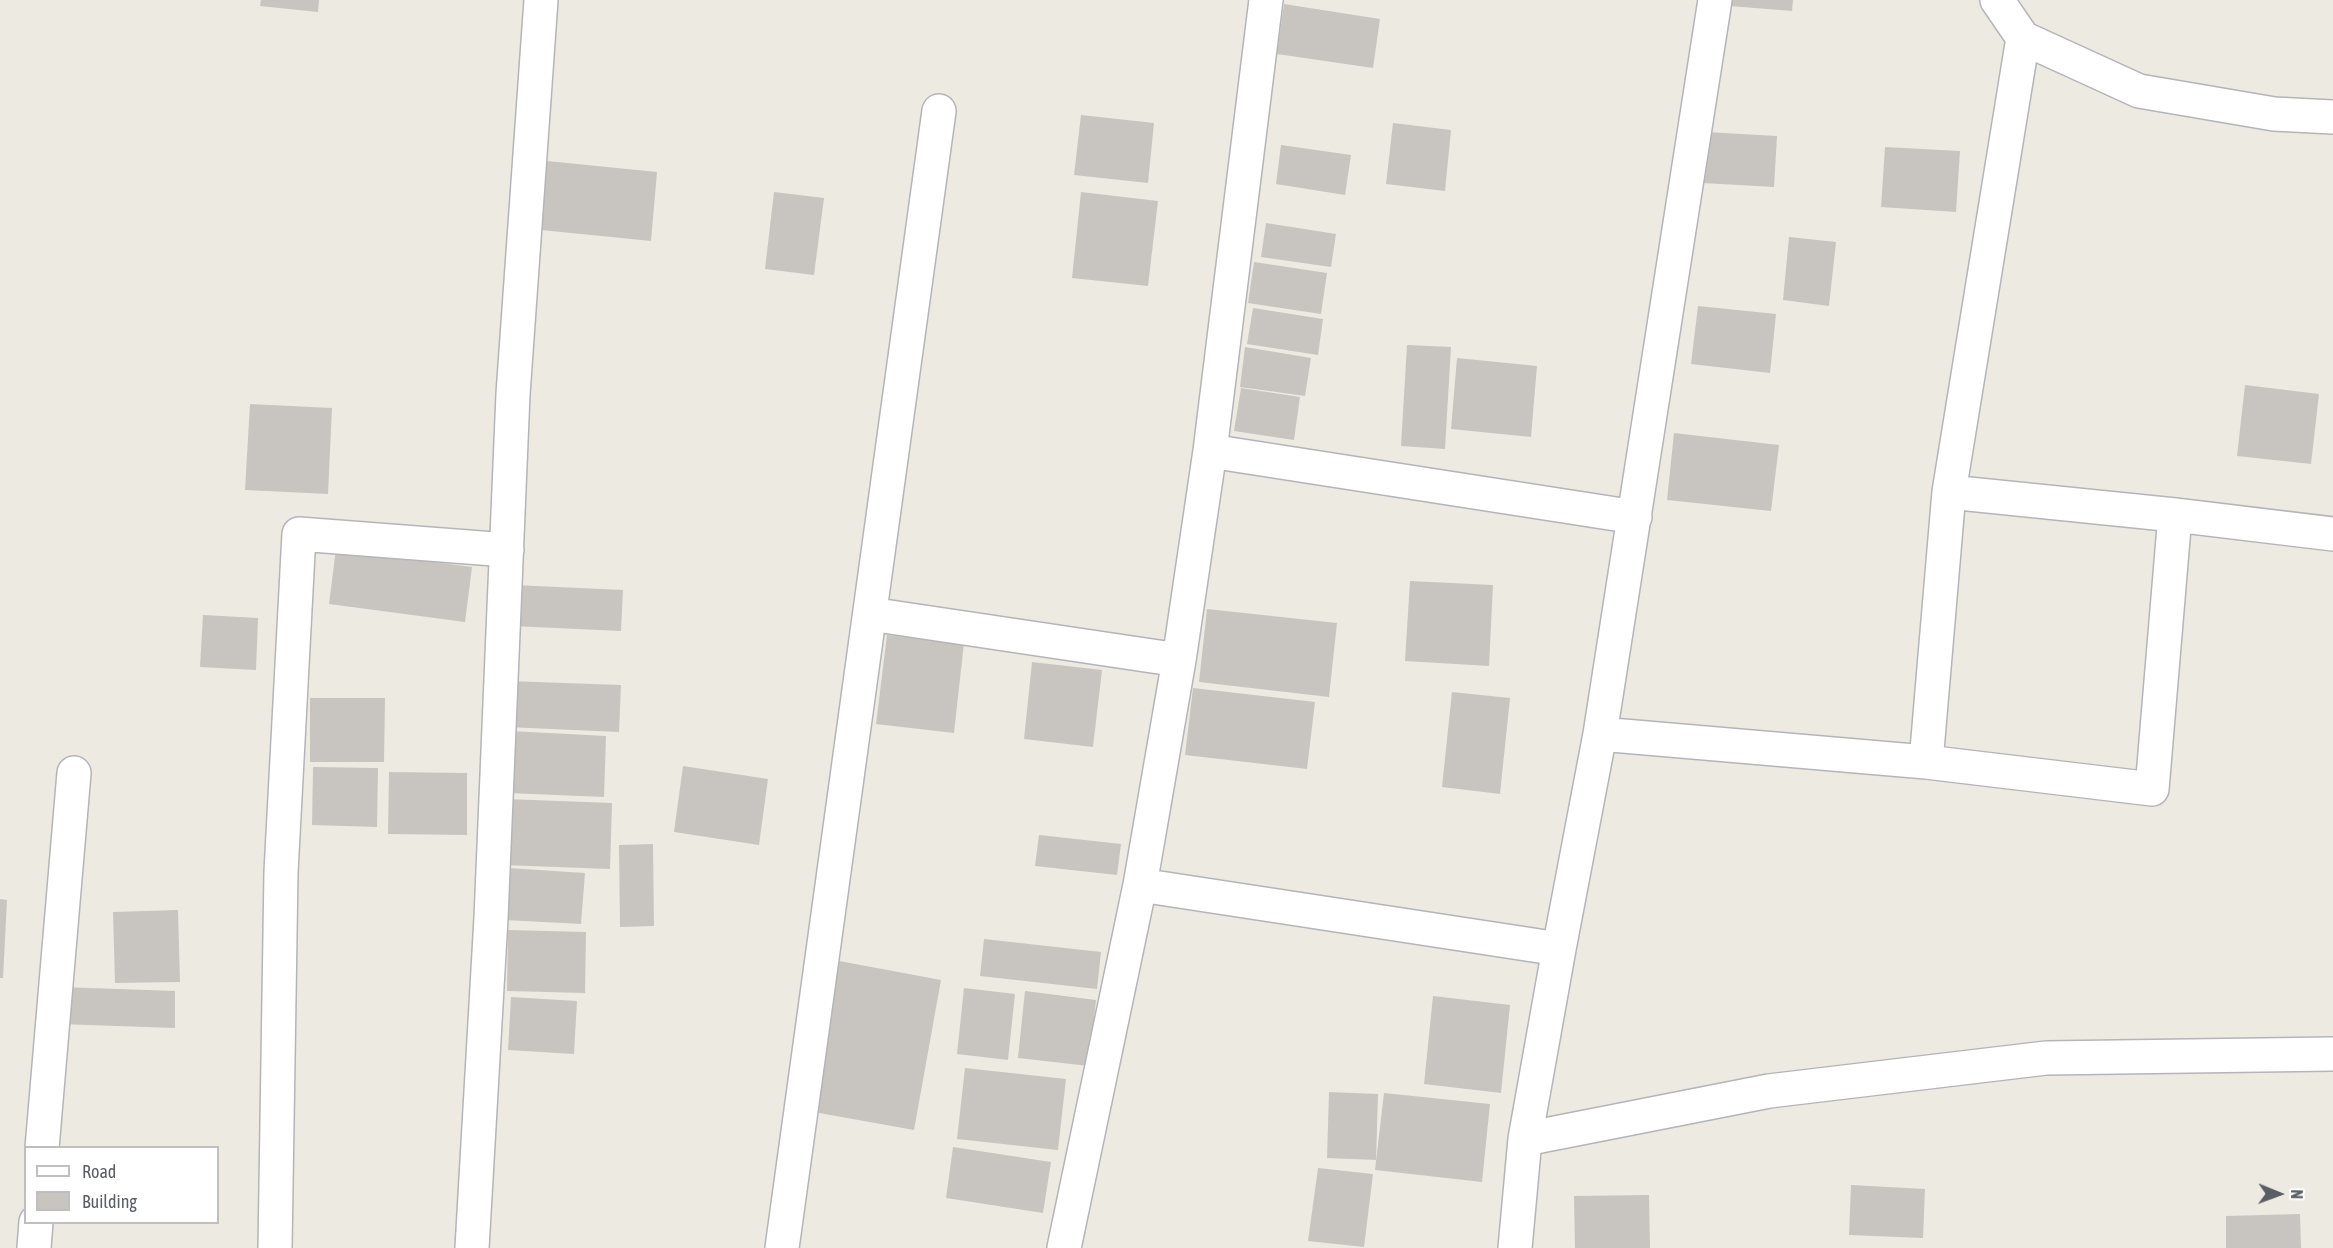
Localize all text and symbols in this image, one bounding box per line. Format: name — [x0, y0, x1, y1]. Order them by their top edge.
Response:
legend — [24, 1146, 219, 1224]
text: Road — [82, 1161, 116, 1182]
north arrow — [2249, 1164, 2309, 1224]
text: N — [2288, 1189, 2306, 1199]
text: Building — [82, 1191, 137, 1212]

